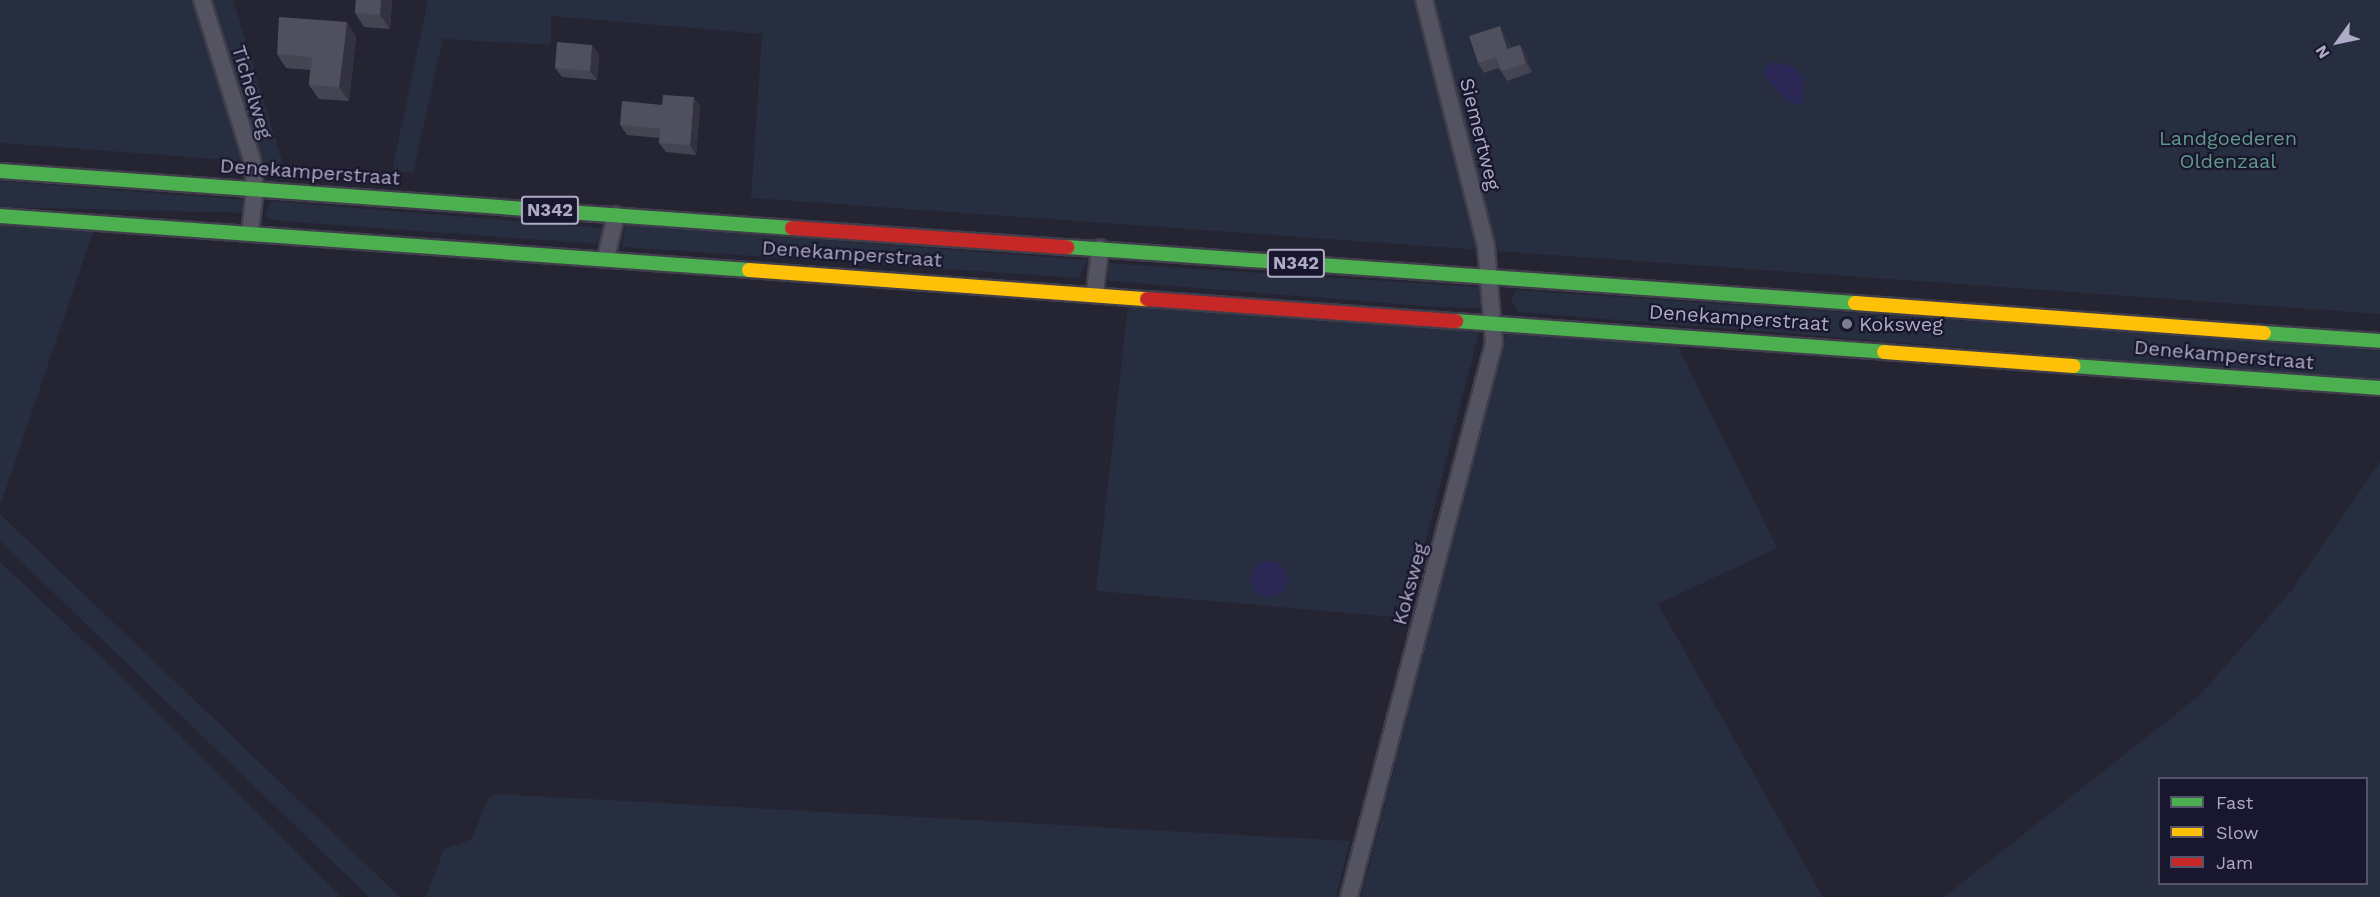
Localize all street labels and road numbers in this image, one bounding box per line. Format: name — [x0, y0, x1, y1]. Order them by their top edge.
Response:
street label: Tichelweg — [226, 42, 278, 142]
street label: Siemertweg — [1454, 75, 1506, 193]
street label: Denekamperstraat — [219, 154, 401, 190]
road number: N342 — [520, 195, 580, 225]
street label: Denekamperstraat — [761, 236, 943, 272]
road number: N342 — [1266, 248, 1326, 278]
street label: Denekamperstraat — [1648, 300, 1830, 336]
street label: Denekamperstraat — [2133, 335, 2315, 375]
street label: Koksweg — [1388, 540, 1432, 628]

